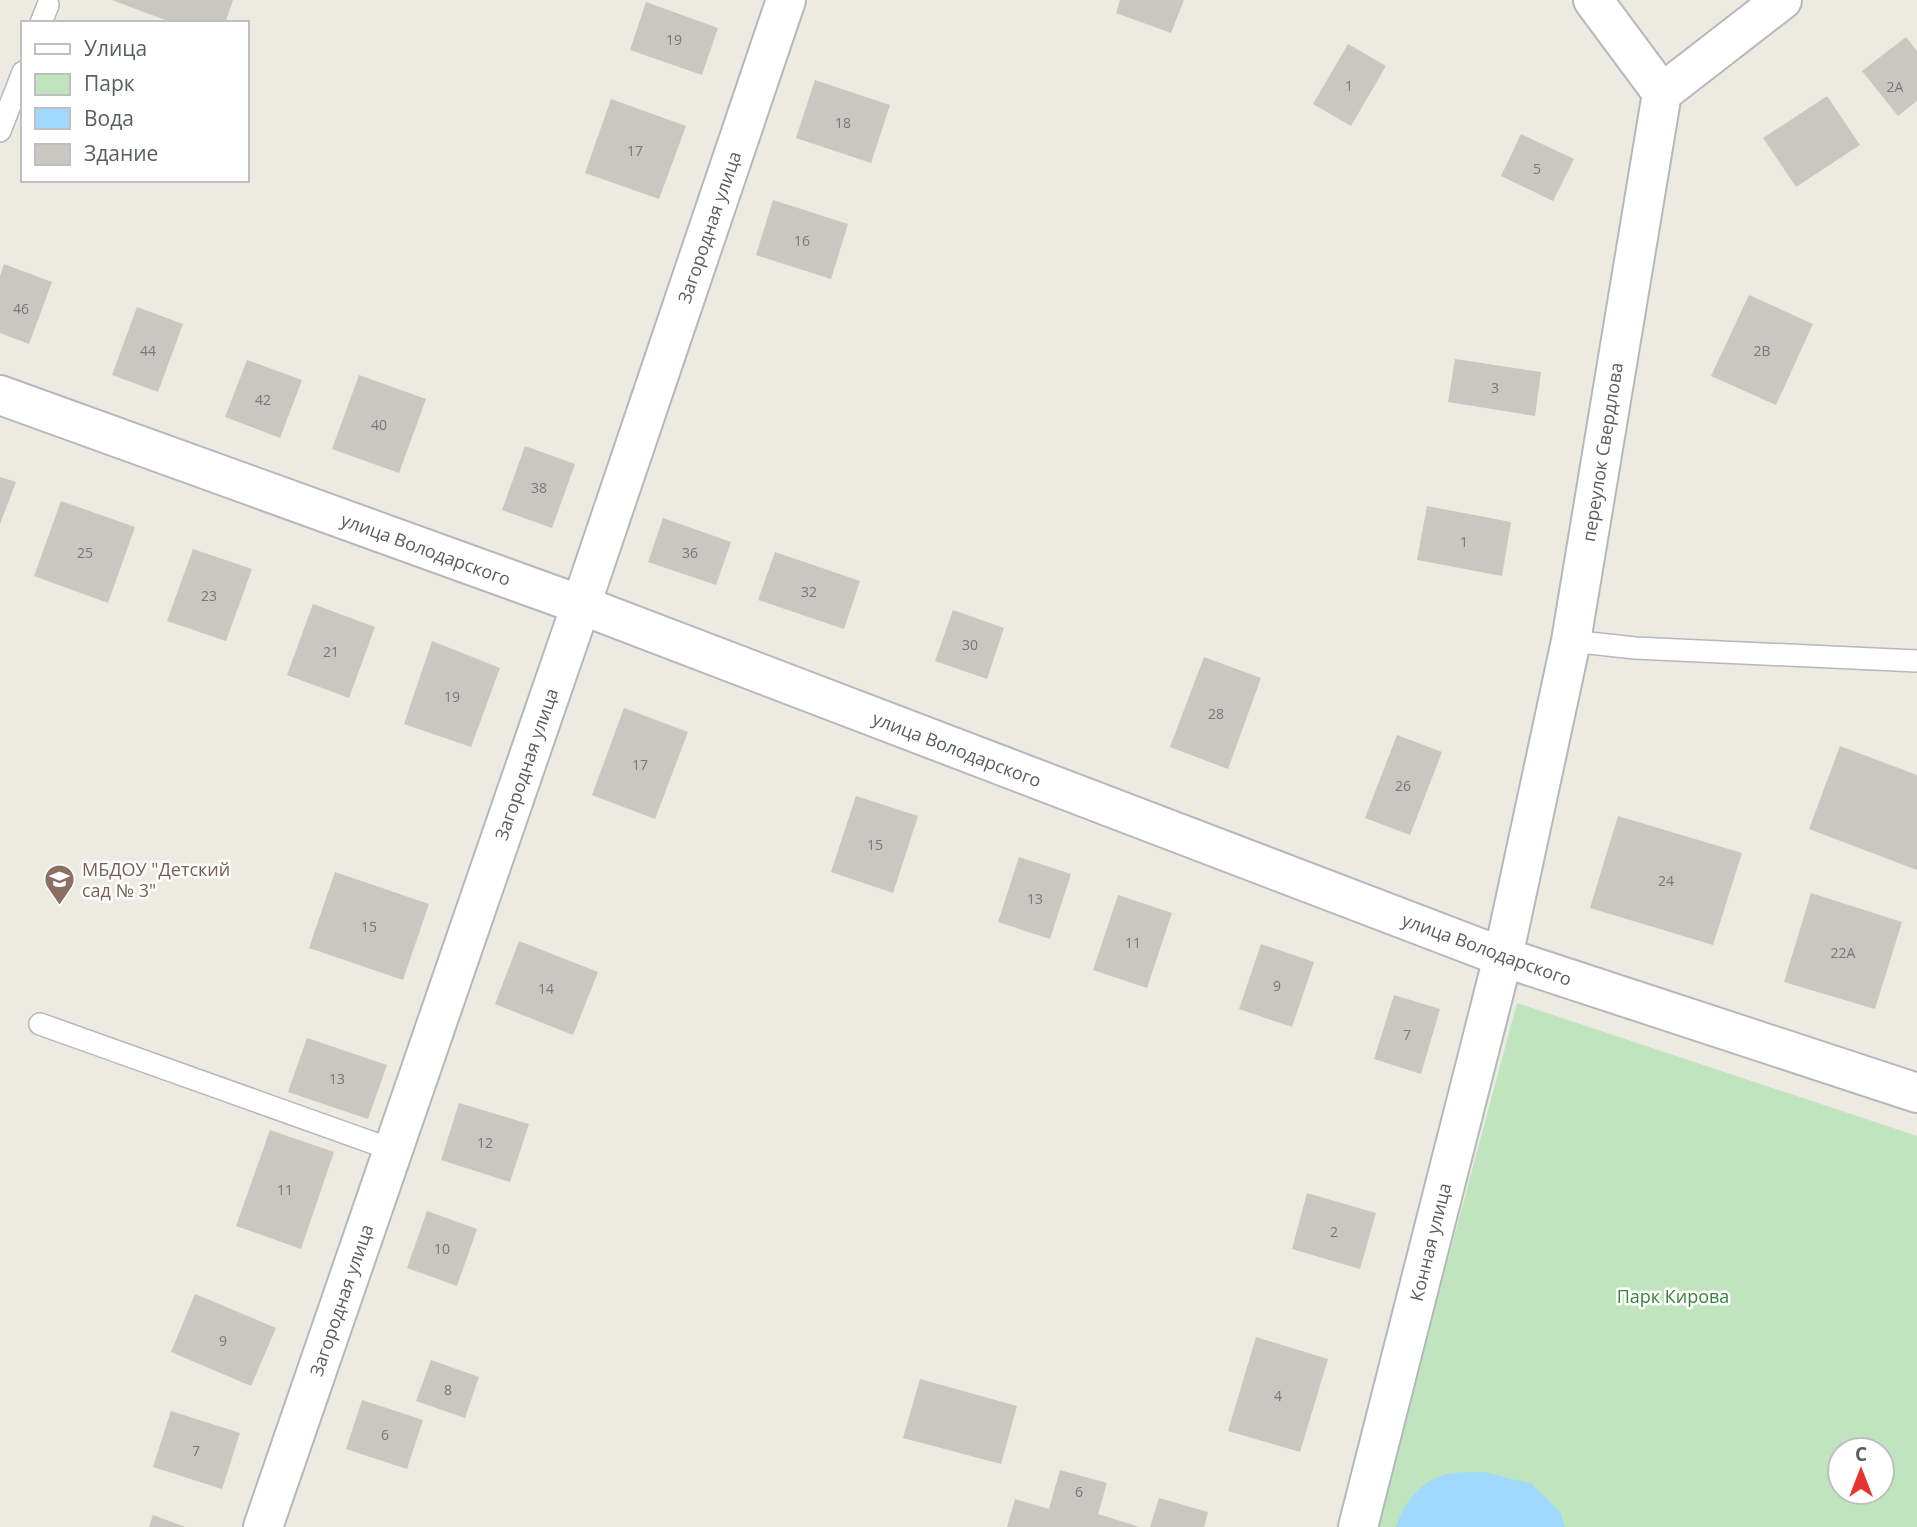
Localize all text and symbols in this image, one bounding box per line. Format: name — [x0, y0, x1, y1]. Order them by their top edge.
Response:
legend — [21, 21, 248, 182]
house number: 19 — [666, 30, 682, 49]
text: Улица — [84, 34, 147, 62]
text: Парк — [84, 69, 135, 97]
house number: 1 — [1345, 76, 1353, 95]
house number: 2А — [1887, 77, 1904, 96]
text: Вода — [84, 104, 134, 132]
house number: 18 — [835, 113, 851, 132]
text: Здание — [84, 139, 158, 167]
house number: 17 — [627, 141, 643, 160]
street label: Загородная улица — [672, 148, 746, 306]
house number: 5 — [1533, 159, 1541, 178]
house number: 16 — [794, 231, 810, 250]
house number: 46 — [13, 299, 29, 318]
house number: 44 — [140, 341, 156, 360]
house number: 2В — [1753, 341, 1771, 360]
street label: переулок Свердлова — [1576, 361, 1628, 543]
house number: 3 — [1491, 378, 1499, 397]
house number: 42 — [255, 390, 271, 409]
house number: 40 — [371, 415, 387, 434]
house number: 38 — [531, 478, 547, 497]
street label: улица Володарского — [338, 507, 514, 591]
house number: 1 — [1460, 532, 1468, 551]
house number: 25 — [77, 543, 93, 562]
house number: 36 — [682, 543, 698, 562]
house number: 32 — [801, 582, 817, 601]
house number: 23 — [201, 586, 217, 605]
house number: 30 — [962, 635, 978, 654]
house number: 21 — [323, 642, 339, 661]
street label: Загородная улица — [489, 685, 563, 843]
house number: 19 — [444, 687, 460, 706]
house number: 28 — [1208, 704, 1224, 723]
street label: улица Володарского — [869, 706, 1045, 792]
house number: 17 — [632, 755, 648, 774]
house number: 26 — [1395, 776, 1411, 795]
house number: 15 — [867, 835, 883, 854]
place label: МБДОУ "Детский сад № 3" — [82, 857, 230, 902]
school or university icon: МБДОУ "Детский сад № 3" — [42, 862, 76, 906]
house number: 24 — [1658, 871, 1674, 890]
house number: 13 — [1027, 889, 1043, 908]
street label: улица Володарского — [1399, 907, 1575, 991]
house number: 15 — [361, 917, 377, 936]
house number: 11 — [1125, 933, 1141, 952]
house number: 22А — [1831, 943, 1856, 962]
house number: 9 — [1273, 976, 1281, 995]
house number: 14 — [538, 979, 554, 998]
house number: 7 — [1403, 1025, 1411, 1044]
house number: 13 — [329, 1069, 345, 1088]
house number: 12 — [477, 1133, 493, 1152]
house number: 11 — [277, 1180, 293, 1199]
street label: Конная улица — [1404, 1180, 1456, 1304]
street label: Загородная улица — [304, 1221, 378, 1379]
house number: 2 — [1330, 1222, 1338, 1241]
house number: 10 — [434, 1239, 450, 1258]
park label: Парк Кирова — [1617, 1284, 1729, 1308]
house number: 9 — [219, 1331, 227, 1350]
house number: 8 — [444, 1380, 452, 1399]
house number: 4 — [1274, 1386, 1282, 1405]
house number: 6 — [381, 1425, 389, 1444]
north arrow — [1826, 1436, 1896, 1506]
house number: 7 — [192, 1441, 200, 1460]
text: С — [1855, 1441, 1867, 1467]
house number: 6 — [1075, 1482, 1083, 1501]

